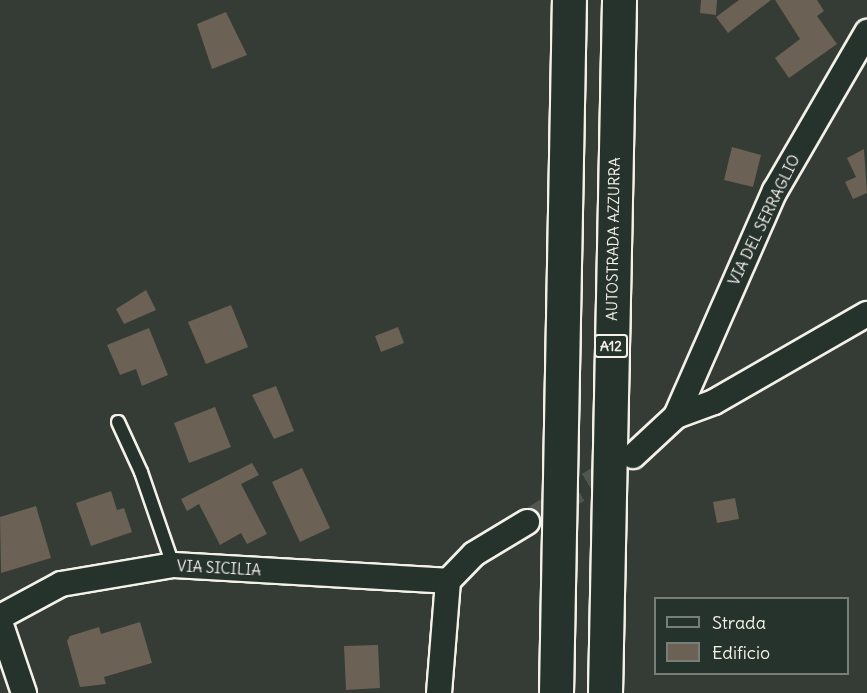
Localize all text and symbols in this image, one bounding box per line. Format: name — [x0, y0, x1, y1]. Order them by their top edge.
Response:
street label: VIA DEL SERRAGLIO — [725, 152, 803, 288]
street label: AUTOSTRADA AZZURRA — [603, 157, 623, 321]
road number: A12 — [593, 335, 629, 357]
street label: VIA SICILIA — [176, 557, 262, 579]
legend — [654, 597, 849, 675]
text: Strada — [712, 611, 766, 634]
text: Edificio — [712, 641, 770, 664]

